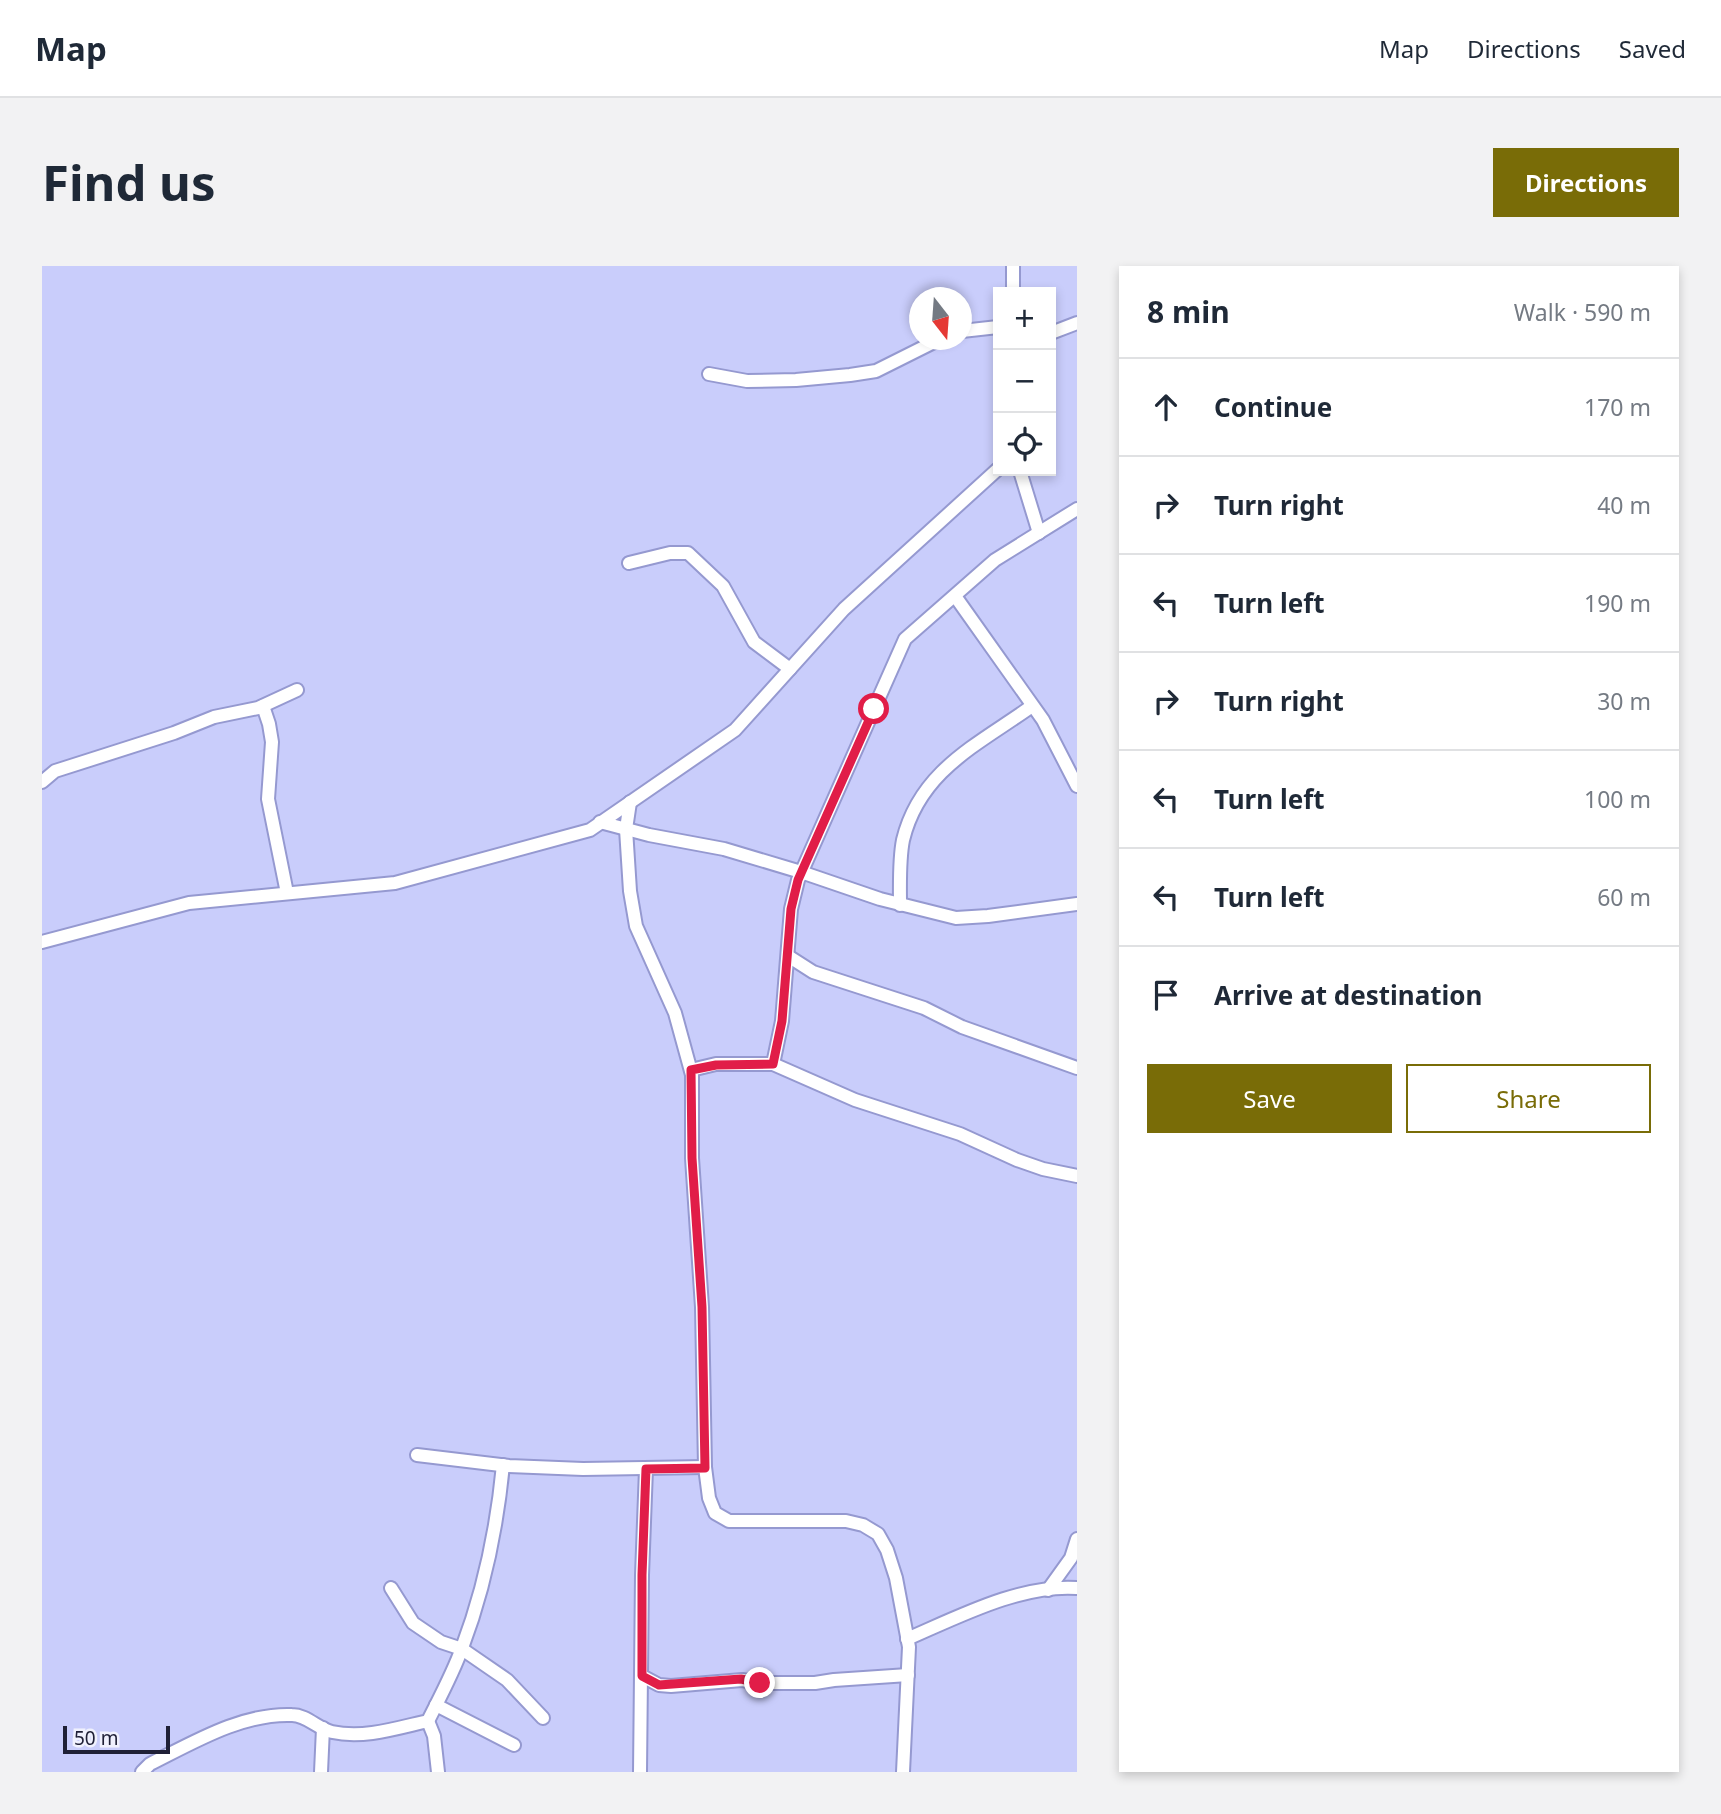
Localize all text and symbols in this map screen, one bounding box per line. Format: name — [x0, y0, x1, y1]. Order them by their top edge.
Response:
text: Map — [35, 26, 107, 71]
text: Map — [1379, 32, 1429, 65]
text: Directions — [1467, 32, 1581, 65]
text: Saved — [1619, 32, 1686, 65]
button: Directions — [1493, 148, 1679, 217]
text: Find us — [42, 149, 216, 215]
north arrow — [909, 287, 972, 350]
map controls — [993, 287, 1056, 476]
button: + — [993, 287, 1056, 350]
text: 8 min — [1147, 291, 1230, 332]
text: Walk · 590 m — [1514, 296, 1651, 328]
button: − — [993, 350, 1056, 413]
icon: ahead — [1147, 388, 1185, 426]
text: Continue — [1214, 389, 1332, 425]
text: 170 m — [1584, 391, 1651, 423]
button: locate — [993, 413, 1056, 476]
icon: right — [1147, 486, 1185, 524]
text: Turn right — [1214, 487, 1344, 523]
text: 40 m — [1597, 489, 1651, 521]
icon: left — [1147, 584, 1185, 622]
text: Turn left — [1214, 585, 1325, 621]
text: 190 m — [1584, 587, 1651, 619]
icon: right — [1147, 682, 1185, 720]
text: Turn right — [1214, 683, 1344, 719]
text: 30 m — [1597, 685, 1651, 717]
route start — [858, 693, 889, 724]
icon: left — [1147, 780, 1185, 818]
text: Turn left — [1214, 781, 1325, 817]
text: 100 m — [1584, 783, 1651, 815]
icon: left — [1147, 878, 1185, 916]
text: Turn left — [1214, 879, 1325, 915]
text: 60 m — [1597, 881, 1651, 913]
icon: arrive — [1147, 976, 1185, 1014]
text: Arrive at destination — [1214, 977, 1483, 1013]
button: Save — [1147, 1064, 1392, 1133]
button: Share — [1406, 1064, 1651, 1133]
route end — [744, 1667, 775, 1698]
scale bar — [63, 1723, 170, 1755]
text: 50 m — [74, 1725, 118, 1751]

